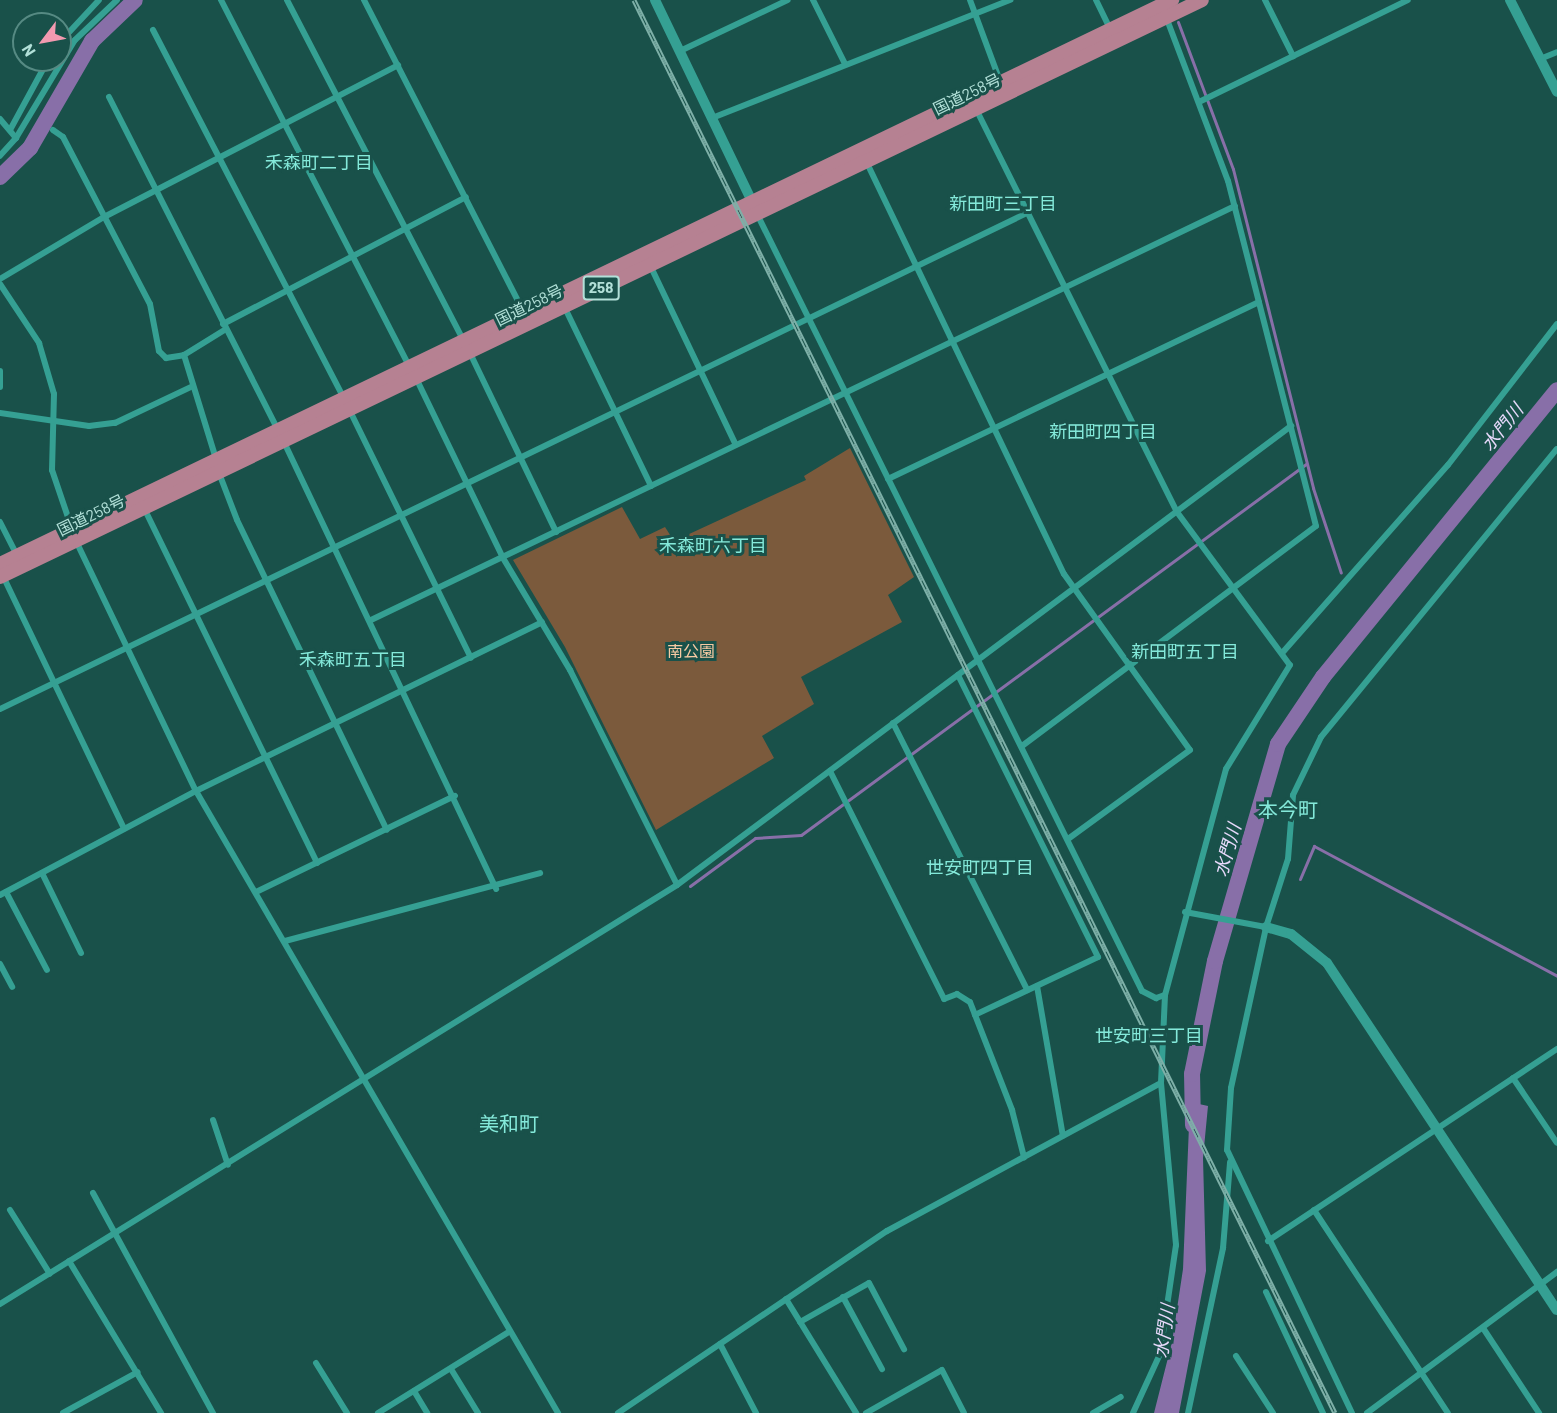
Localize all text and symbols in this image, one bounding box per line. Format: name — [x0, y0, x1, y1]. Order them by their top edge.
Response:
north arrow — [12, 12, 72, 72]
text: N — [17, 41, 39, 60]
street label: 国道258号 — [930, 69, 1004, 119]
district label: 禾森町二丁目 — [265, 151, 373, 173]
district label: 新田町三丁目 — [949, 192, 1057, 214]
road number: 258 — [582, 276, 620, 300]
street label: 国道258号 — [492, 280, 566, 330]
water label: 水門川 — [1477, 399, 1527, 455]
district label: 新田町四丁目 — [1049, 420, 1157, 442]
street label: 国道258号 — [54, 490, 128, 540]
district label: 禾森町六丁目 — [659, 534, 767, 556]
district label: 新田町五丁目 — [1131, 640, 1239, 662]
park label: 南公園 — [667, 641, 715, 661]
district label: 禾森町五丁目 — [299, 648, 407, 670]
district label: 本今町 — [1258, 797, 1318, 821]
water label: 水門川 — [1209, 821, 1245, 879]
district label: 世安町四丁目 — [926, 856, 1034, 878]
district label: 世安町三丁目 — [1095, 1024, 1203, 1046]
district label: 美和町 — [479, 1111, 539, 1135]
water label: 水門川 — [1150, 1303, 1178, 1359]

